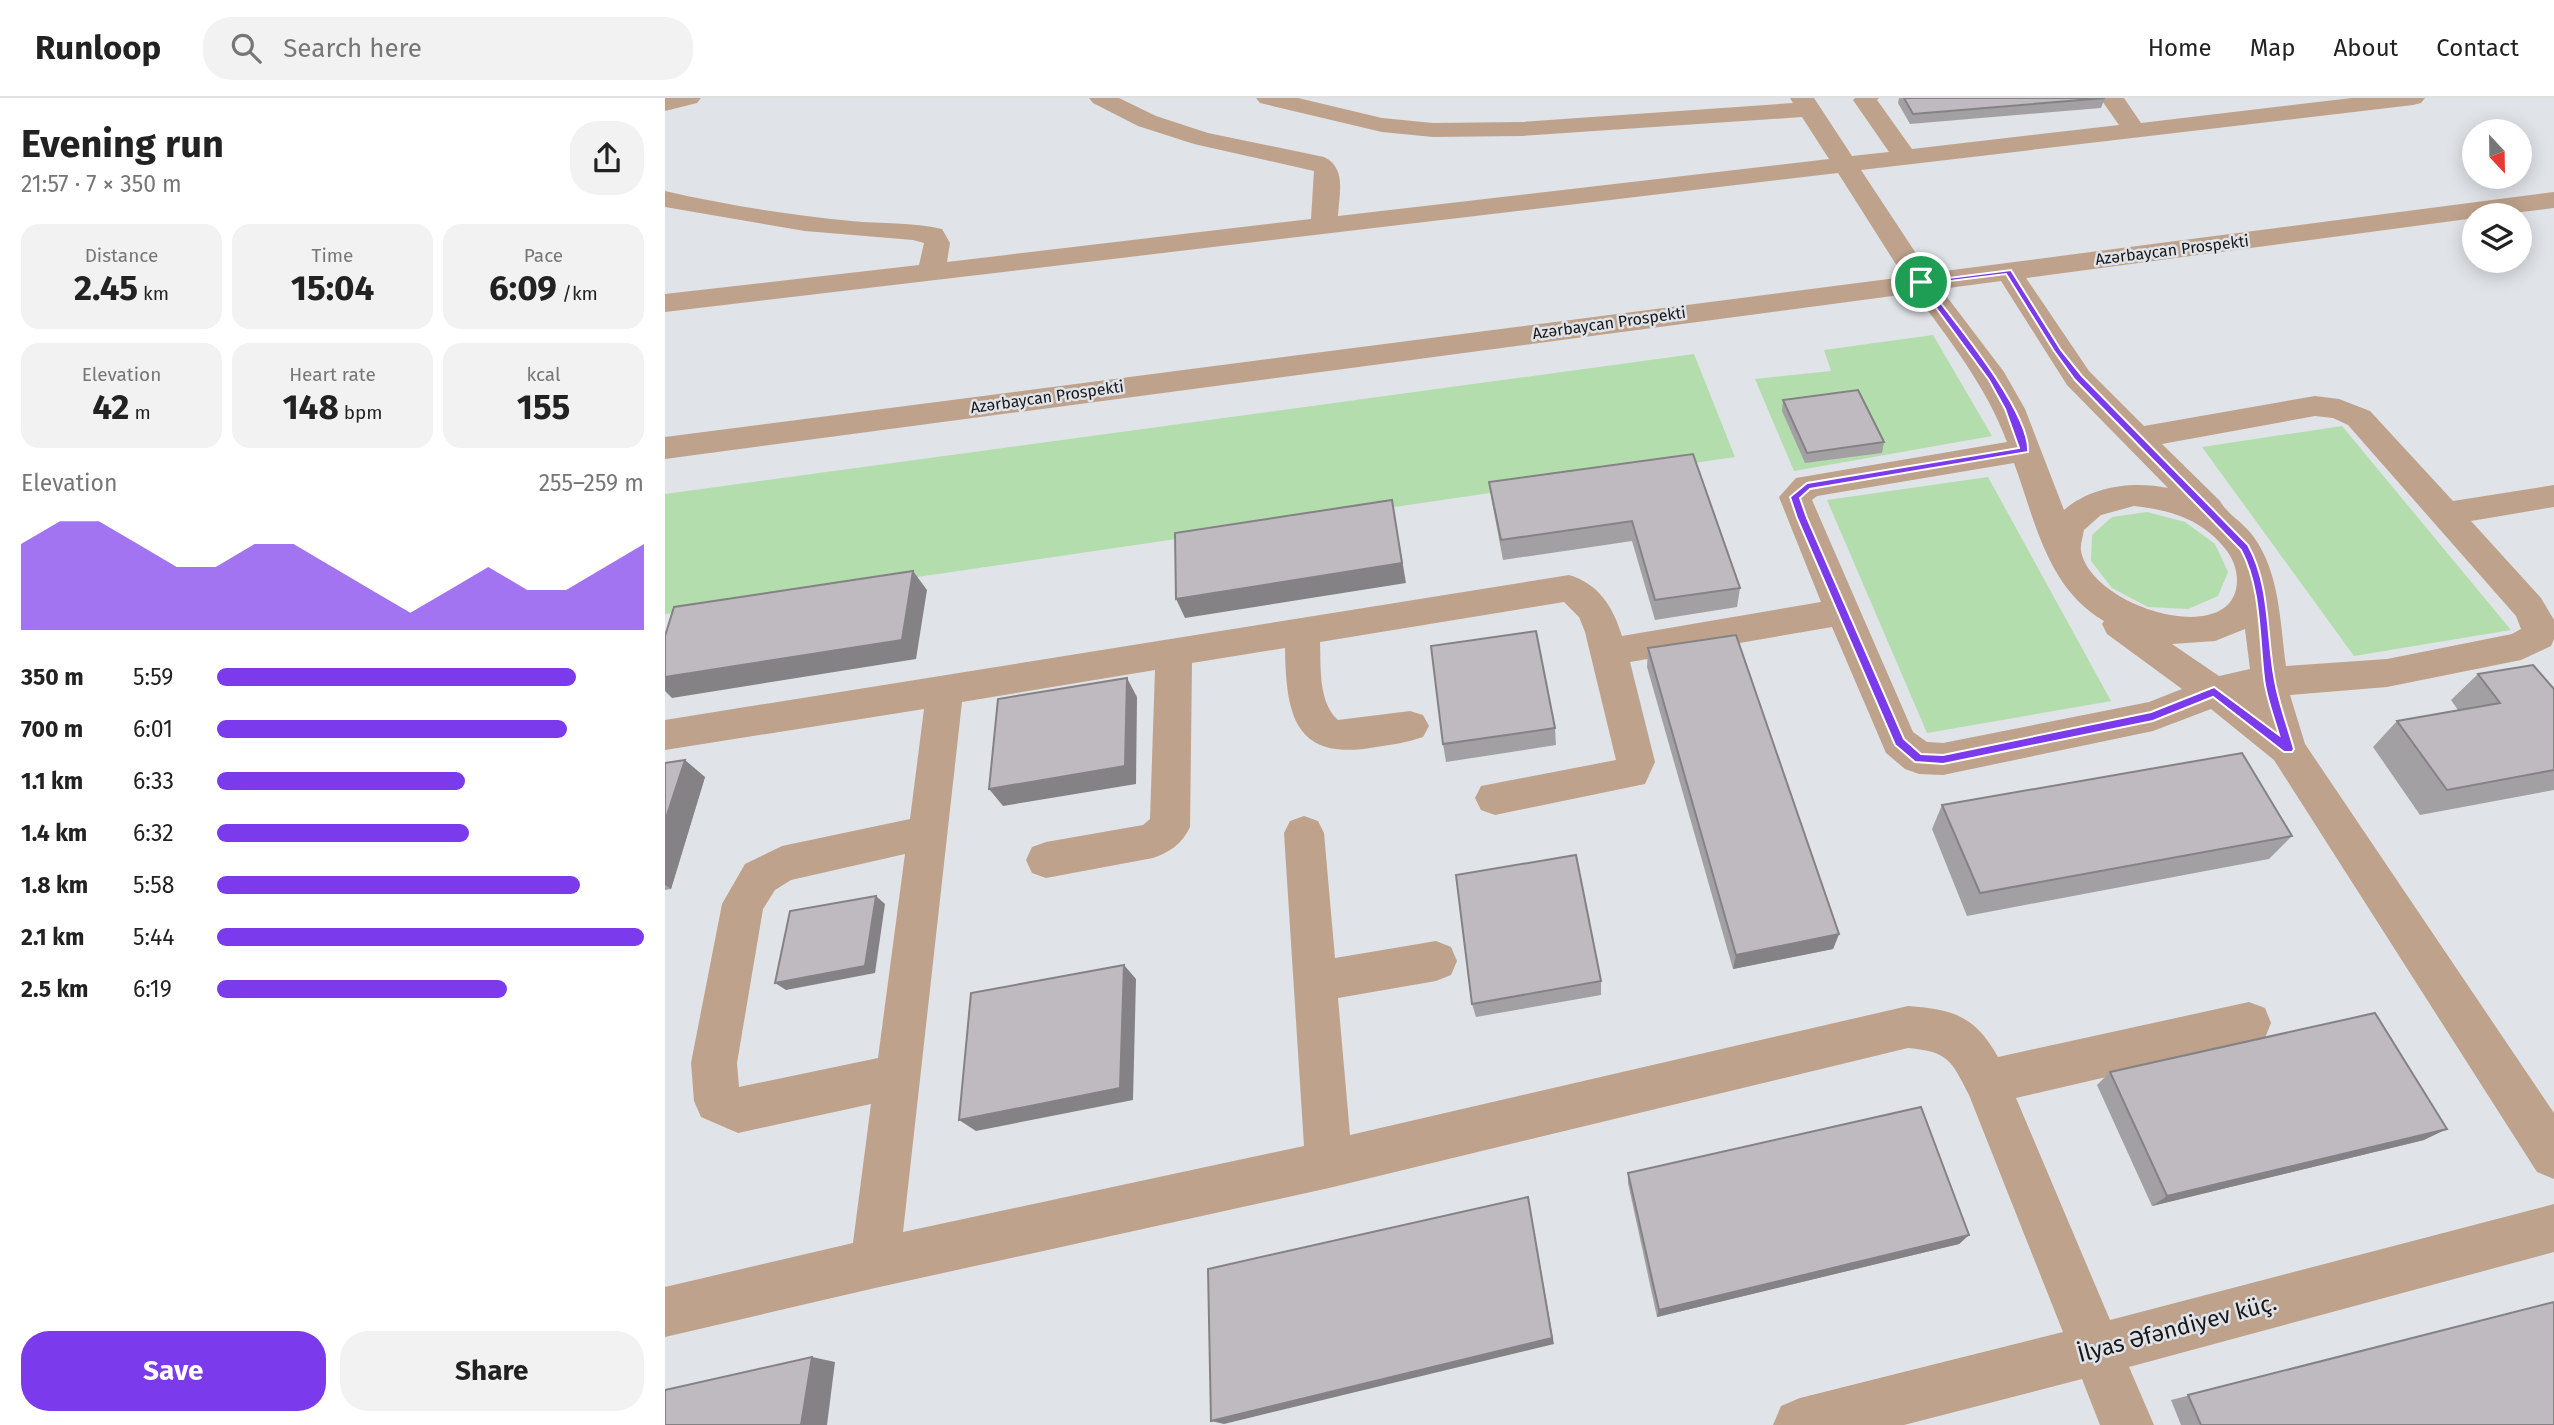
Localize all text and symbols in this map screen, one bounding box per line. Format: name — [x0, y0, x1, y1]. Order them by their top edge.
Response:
search box — [203, 17, 693, 80]
text: Runloop — [35, 28, 161, 68]
icon: search — [227, 29, 265, 67]
text: Search here — [283, 33, 422, 64]
text: Home — [2148, 34, 2212, 62]
text: Map — [2250, 34, 2296, 62]
text: About — [2334, 34, 2398, 62]
text: Contact — [2436, 34, 2519, 62]
north arrow — [2462, 119, 2532, 189]
map controls — [2462, 119, 2532, 273]
text: Evening run — [21, 121, 224, 167]
button: share — [570, 121, 644, 195]
text: 21:57 · 7 × 350 m — [21, 170, 182, 198]
button: layers — [2462, 203, 2532, 273]
street label: Azərbaycan Prospekti — [2094, 231, 2250, 269]
text: Distance — [85, 244, 158, 267]
text: Time — [312, 244, 353, 267]
text: Pace — [524, 244, 563, 267]
pin — [1891, 252, 1951, 312]
icon: arrive — [1902, 263, 1940, 301]
text: 2.45 — [74, 267, 138, 309]
text: 15:04 — [291, 267, 374, 309]
text: 6:09 — [489, 267, 557, 309]
text: km — [138, 282, 169, 305]
text: /km — [557, 282, 598, 305]
street label: Azərbaycan Prospekti — [1531, 303, 1687, 343]
text: Elevation — [82, 363, 161, 386]
text: Heart rate — [289, 363, 376, 386]
text: kcal — [526, 363, 561, 386]
street label: Azərbaycan Prospekti — [969, 377, 1125, 417]
text: 42 — [92, 386, 129, 428]
text: 148 — [282, 386, 339, 428]
text: 155 — [517, 386, 570, 428]
text: m — [129, 401, 151, 424]
text: bpm — [339, 401, 383, 424]
text: Elevation — [21, 469, 117, 497]
text: 255–259 m — [539, 469, 644, 497]
text: 350 m — [21, 663, 84, 691]
text: 5:59 — [133, 663, 173, 691]
text: 700 m — [21, 715, 83, 743]
text: 6:01 — [133, 715, 173, 743]
text: 1.1 km — [21, 767, 83, 795]
text: 6:33 — [133, 767, 174, 795]
text: 1.4 km — [21, 819, 87, 847]
text: 6:32 — [133, 819, 174, 847]
text: 1.8 km — [21, 871, 88, 899]
text: 5:58 — [133, 871, 174, 899]
text: 2.1 km — [21, 923, 84, 951]
text: 5:44 — [133, 923, 174, 951]
text: 2.5 km — [21, 975, 89, 1003]
text: 6:19 — [133, 975, 172, 1003]
street label: İlyas Əfəndiyev küç. — [2074, 1288, 2280, 1368]
button: Save — [21, 1331, 326, 1411]
button: Share — [340, 1331, 644, 1411]

